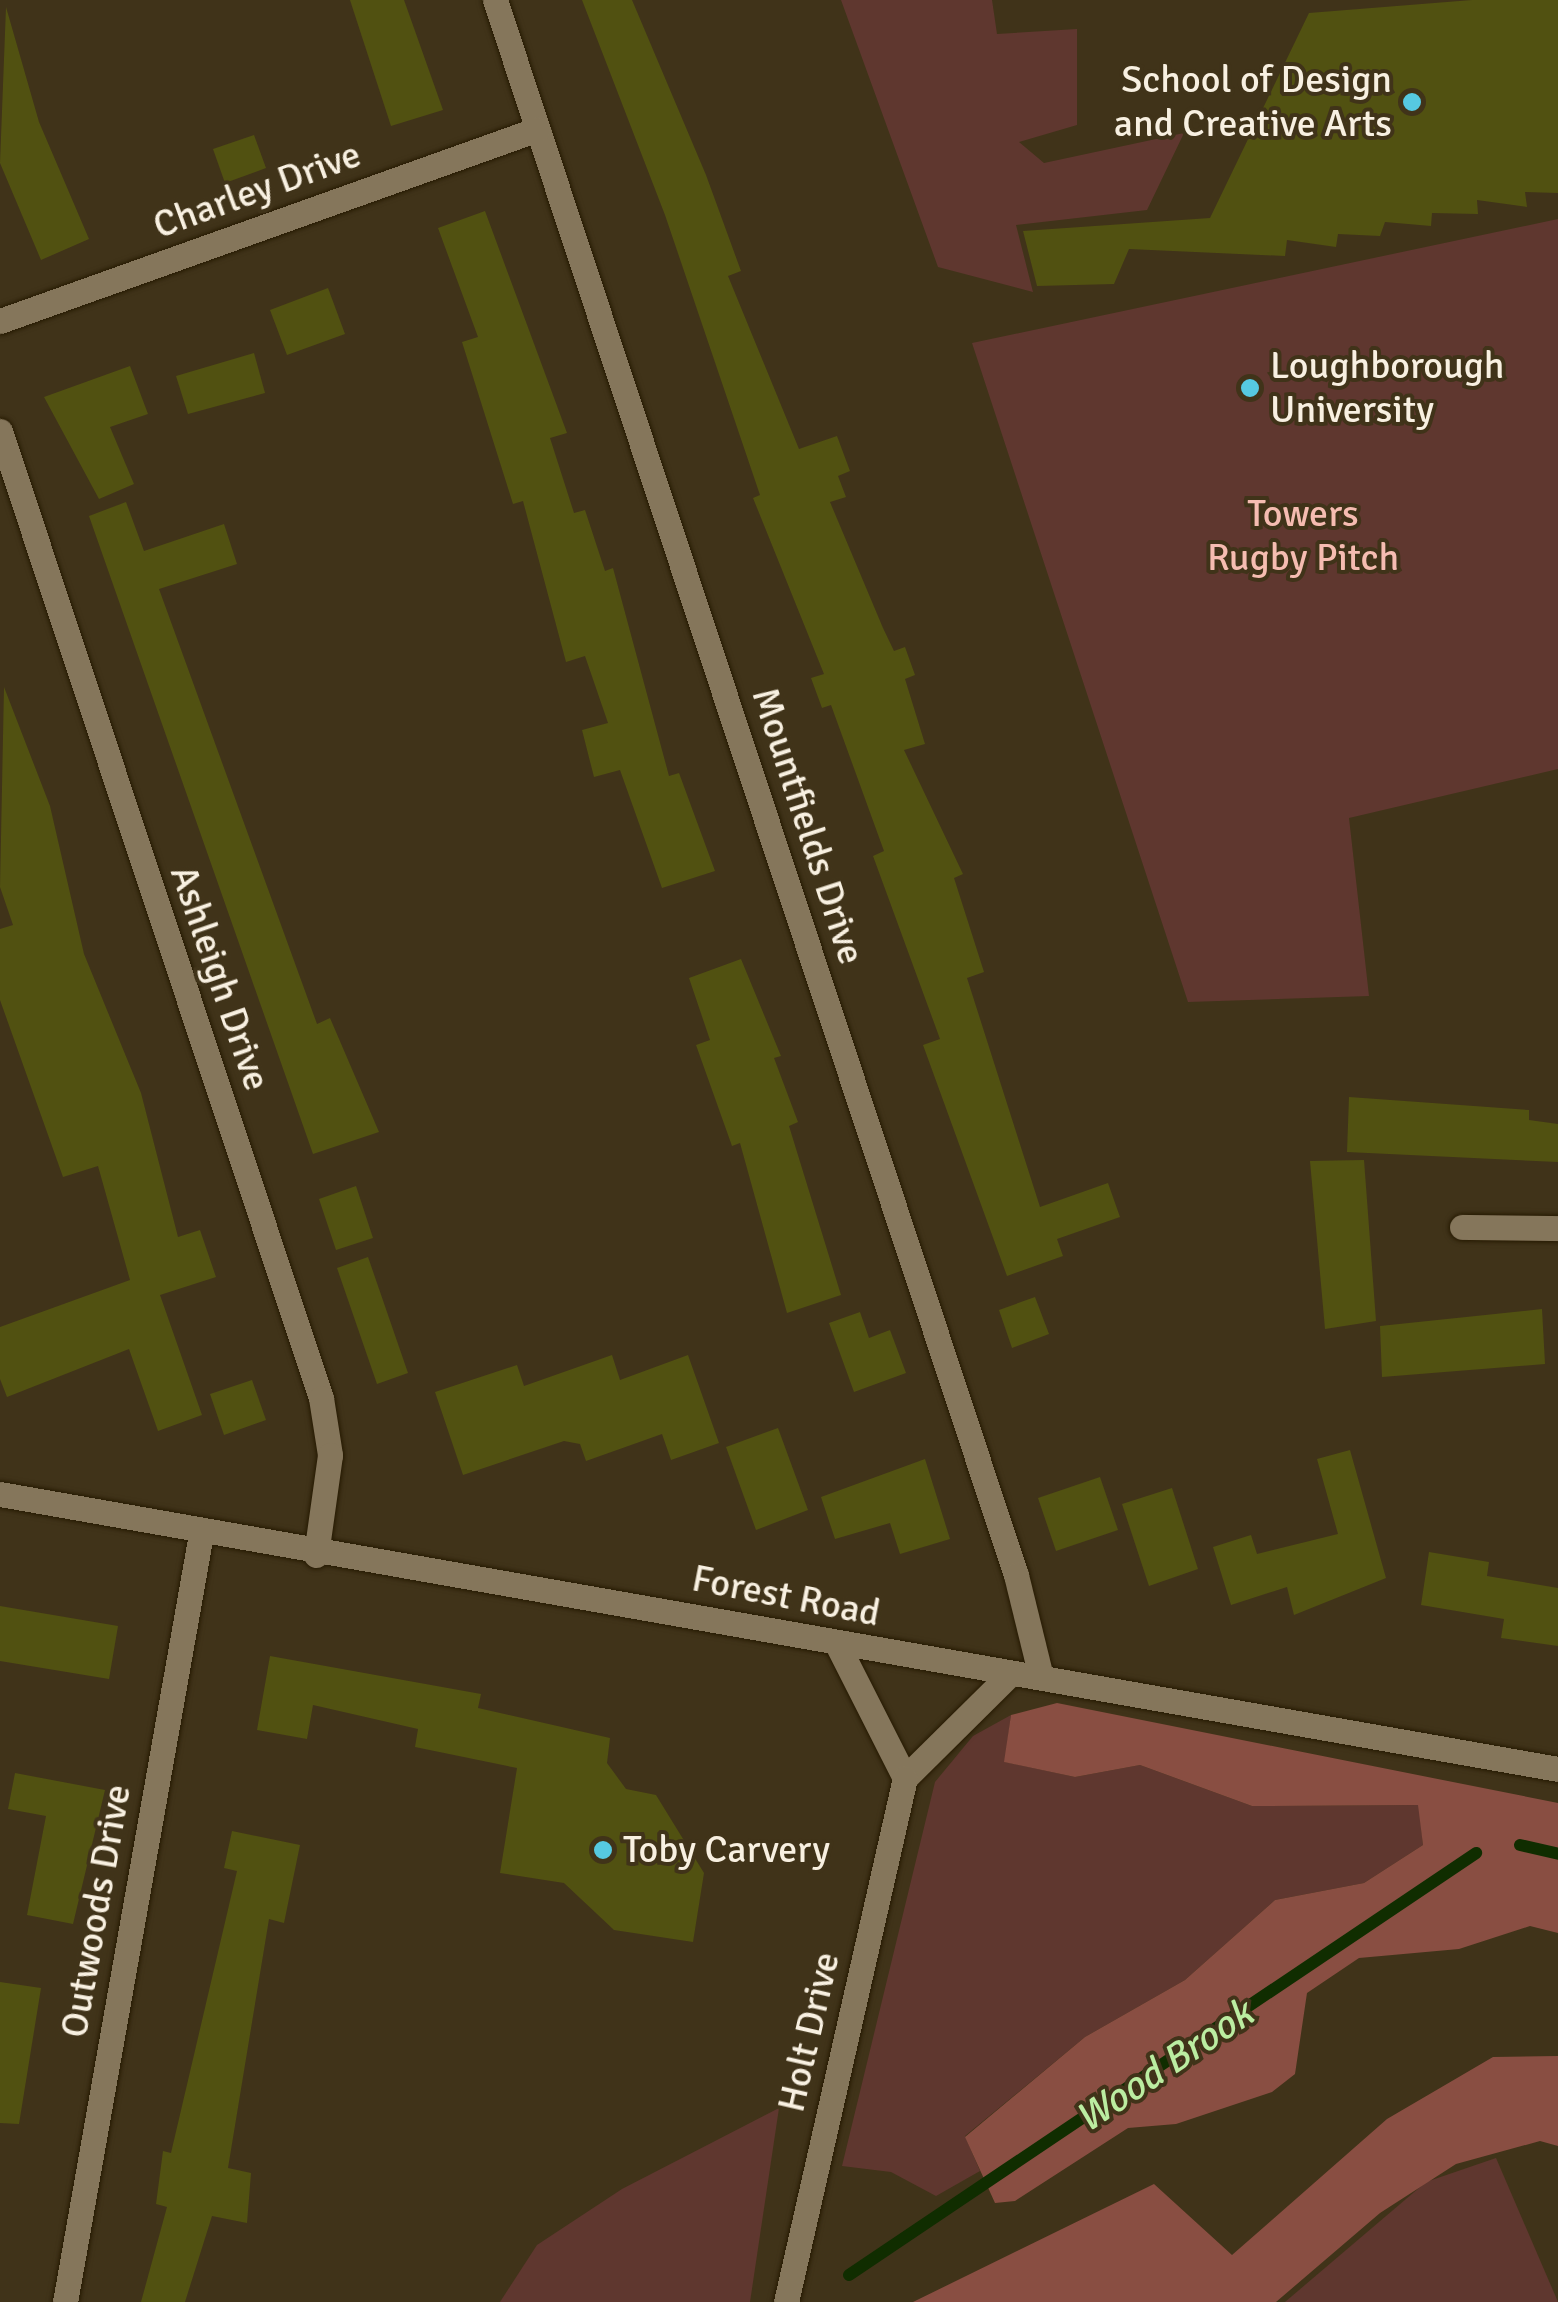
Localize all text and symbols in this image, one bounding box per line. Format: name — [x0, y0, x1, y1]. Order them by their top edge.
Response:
place label: School of Design and Creative Arts — [1114, 57, 1392, 146]
marker: School of Design and Creative Arts — [1401, 91, 1423, 113]
street label: Charley Drive — [147, 131, 367, 249]
place label: Loughborough University — [1270, 343, 1505, 432]
marker: Loughborough University — [1239, 377, 1261, 399]
park label: Towers Rugby Pitch — [1207, 491, 1399, 580]
street label: Mountfields Drive — [742, 682, 874, 970]
street label: Ashleigh Drive — [160, 860, 280, 1096]
street label: Forest Road — [688, 1555, 884, 1637]
street label: Outwoods Drive — [51, 1781, 141, 2041]
place label: Toby Carvery — [623, 1827, 830, 1873]
marker: Toby Carvery — [592, 1839, 614, 1861]
street label: Holt Drive — [768, 1948, 850, 2116]
water label: Wood Brook — [1066, 1989, 1262, 2143]

